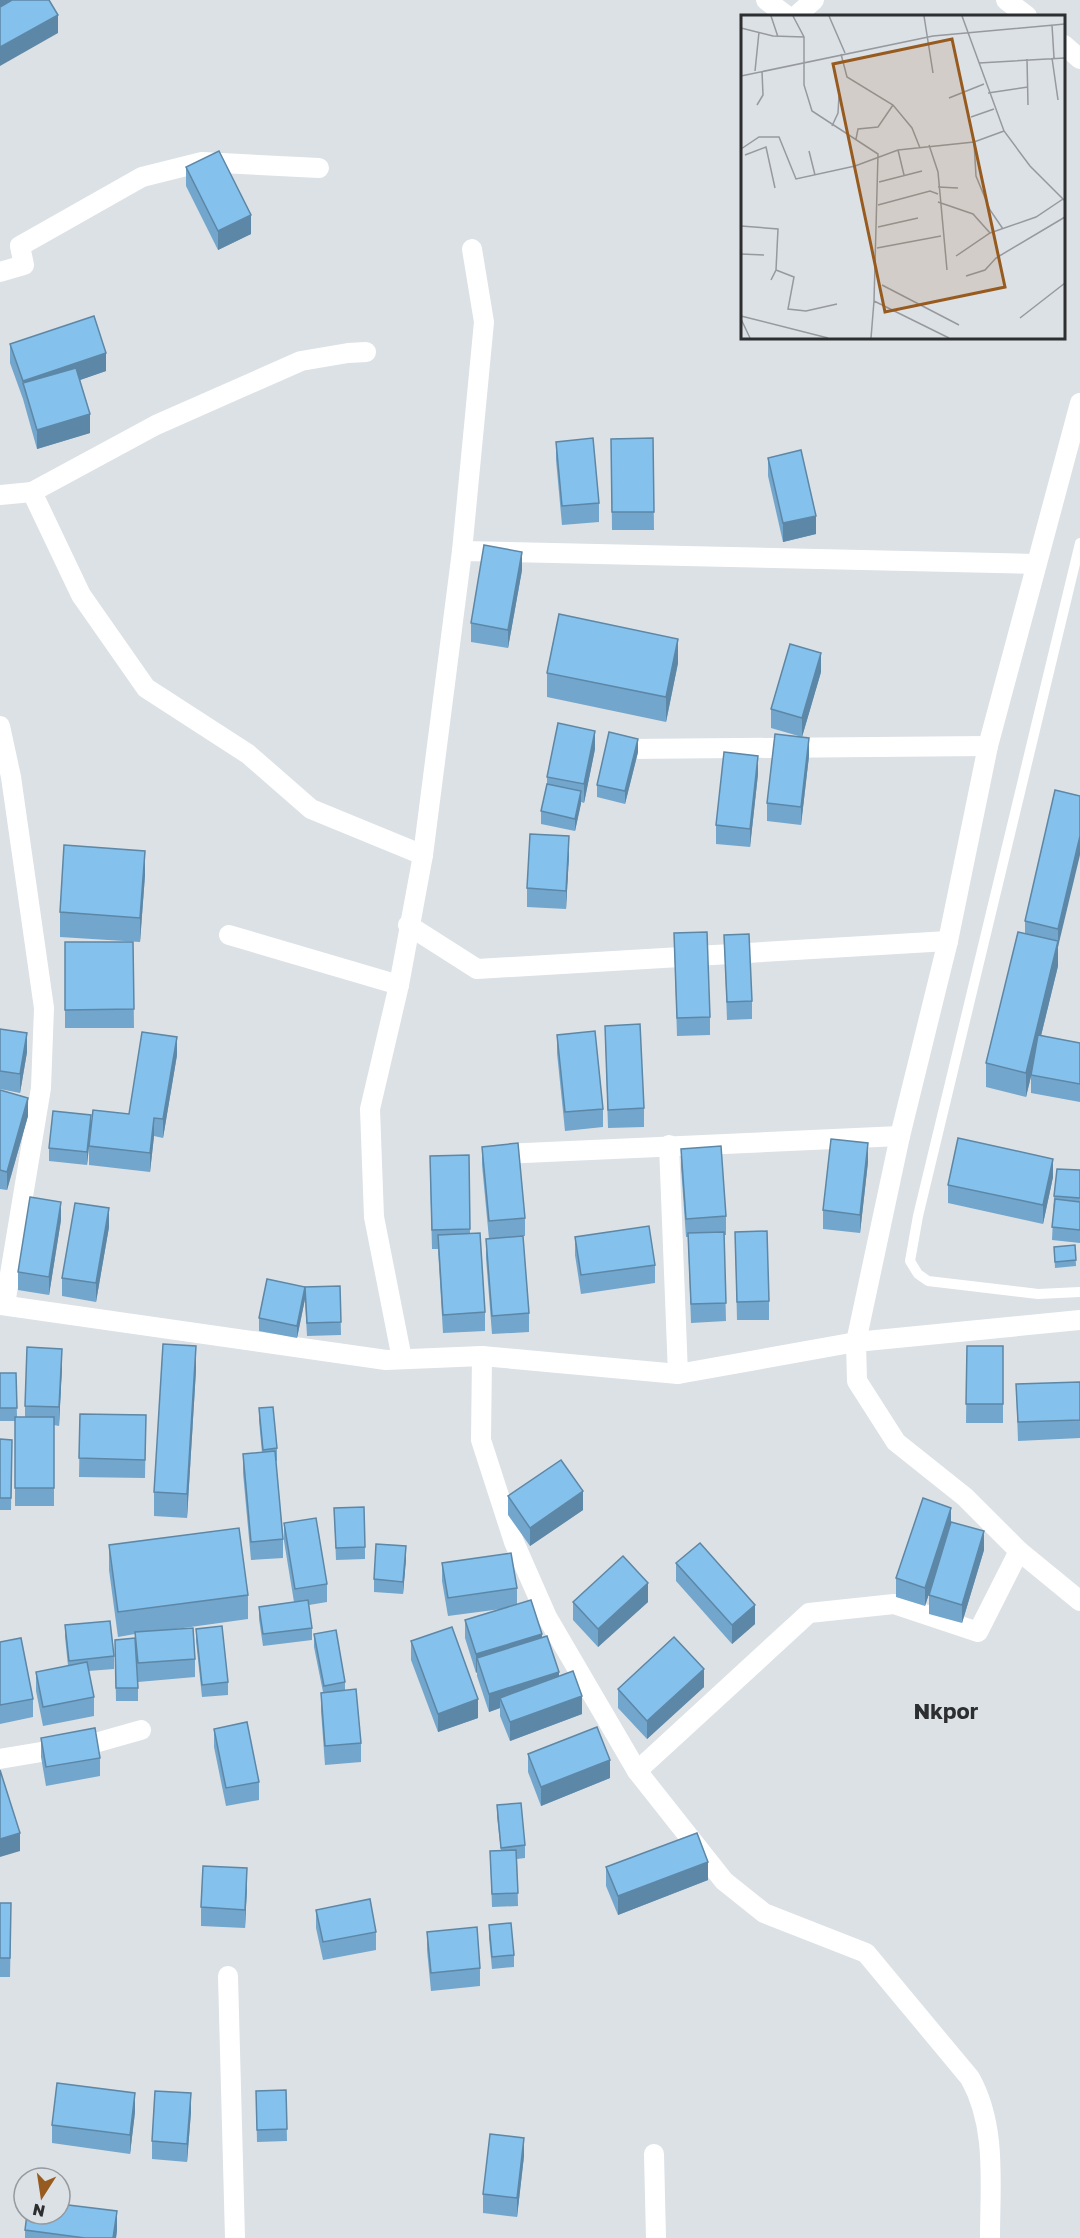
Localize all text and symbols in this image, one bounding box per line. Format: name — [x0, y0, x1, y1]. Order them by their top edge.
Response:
inset map — [741, 15, 1065, 339]
district label: Nkpor — [914, 1697, 979, 1724]
north arrow — [12, 2166, 72, 2226]
text: N — [31, 2200, 47, 2222]

